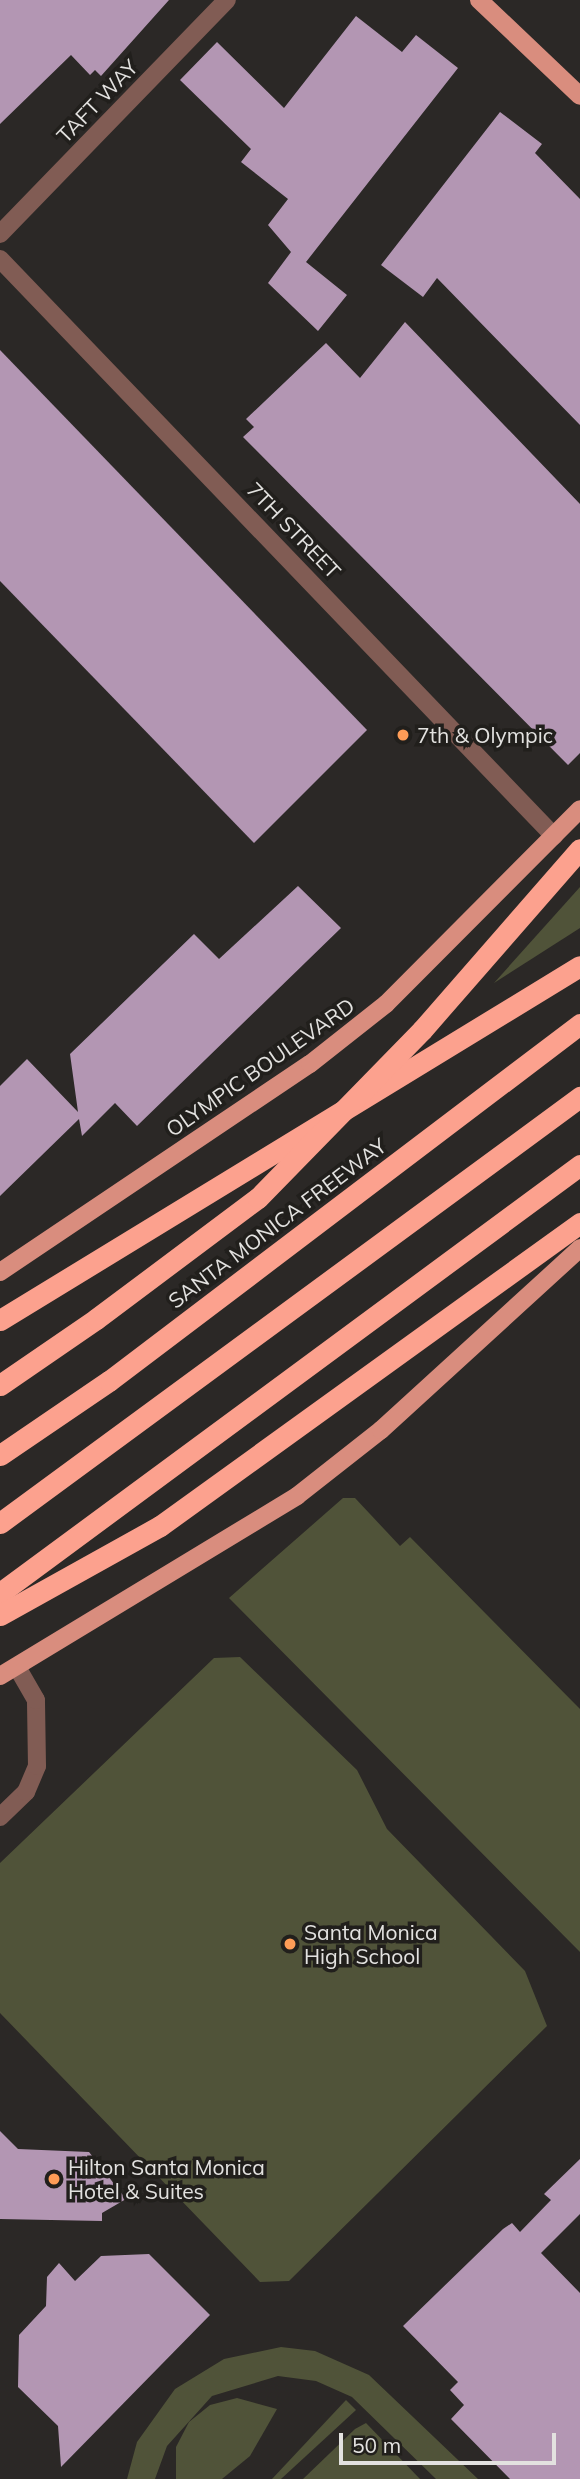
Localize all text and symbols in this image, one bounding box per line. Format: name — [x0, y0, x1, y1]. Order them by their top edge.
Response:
street label: TAFT WAY — [51, 54, 143, 148]
street label: 7TH STREET — [242, 477, 346, 583]
place label: 7th & Olympic — [417, 722, 553, 748]
marker: 7th & Olympic — [395, 727, 411, 743]
street label: OLYMPIC BOULEVARD — [161, 992, 359, 1142]
street label: SANTA MONICA FREEWAY — [163, 1133, 391, 1313]
place label: Santa Monica High School — [304, 1919, 438, 1969]
marker: Santa Monica High School — [282, 1936, 298, 1952]
place label: Hilton Santa Monica Hotel & Suites — [68, 2154, 265, 2204]
marker: Hilton Santa Monica Hotel & Suites — [46, 2171, 62, 2187]
scale bar — [342, 2420, 559, 2464]
text: 50 m — [352, 2432, 401, 2458]

